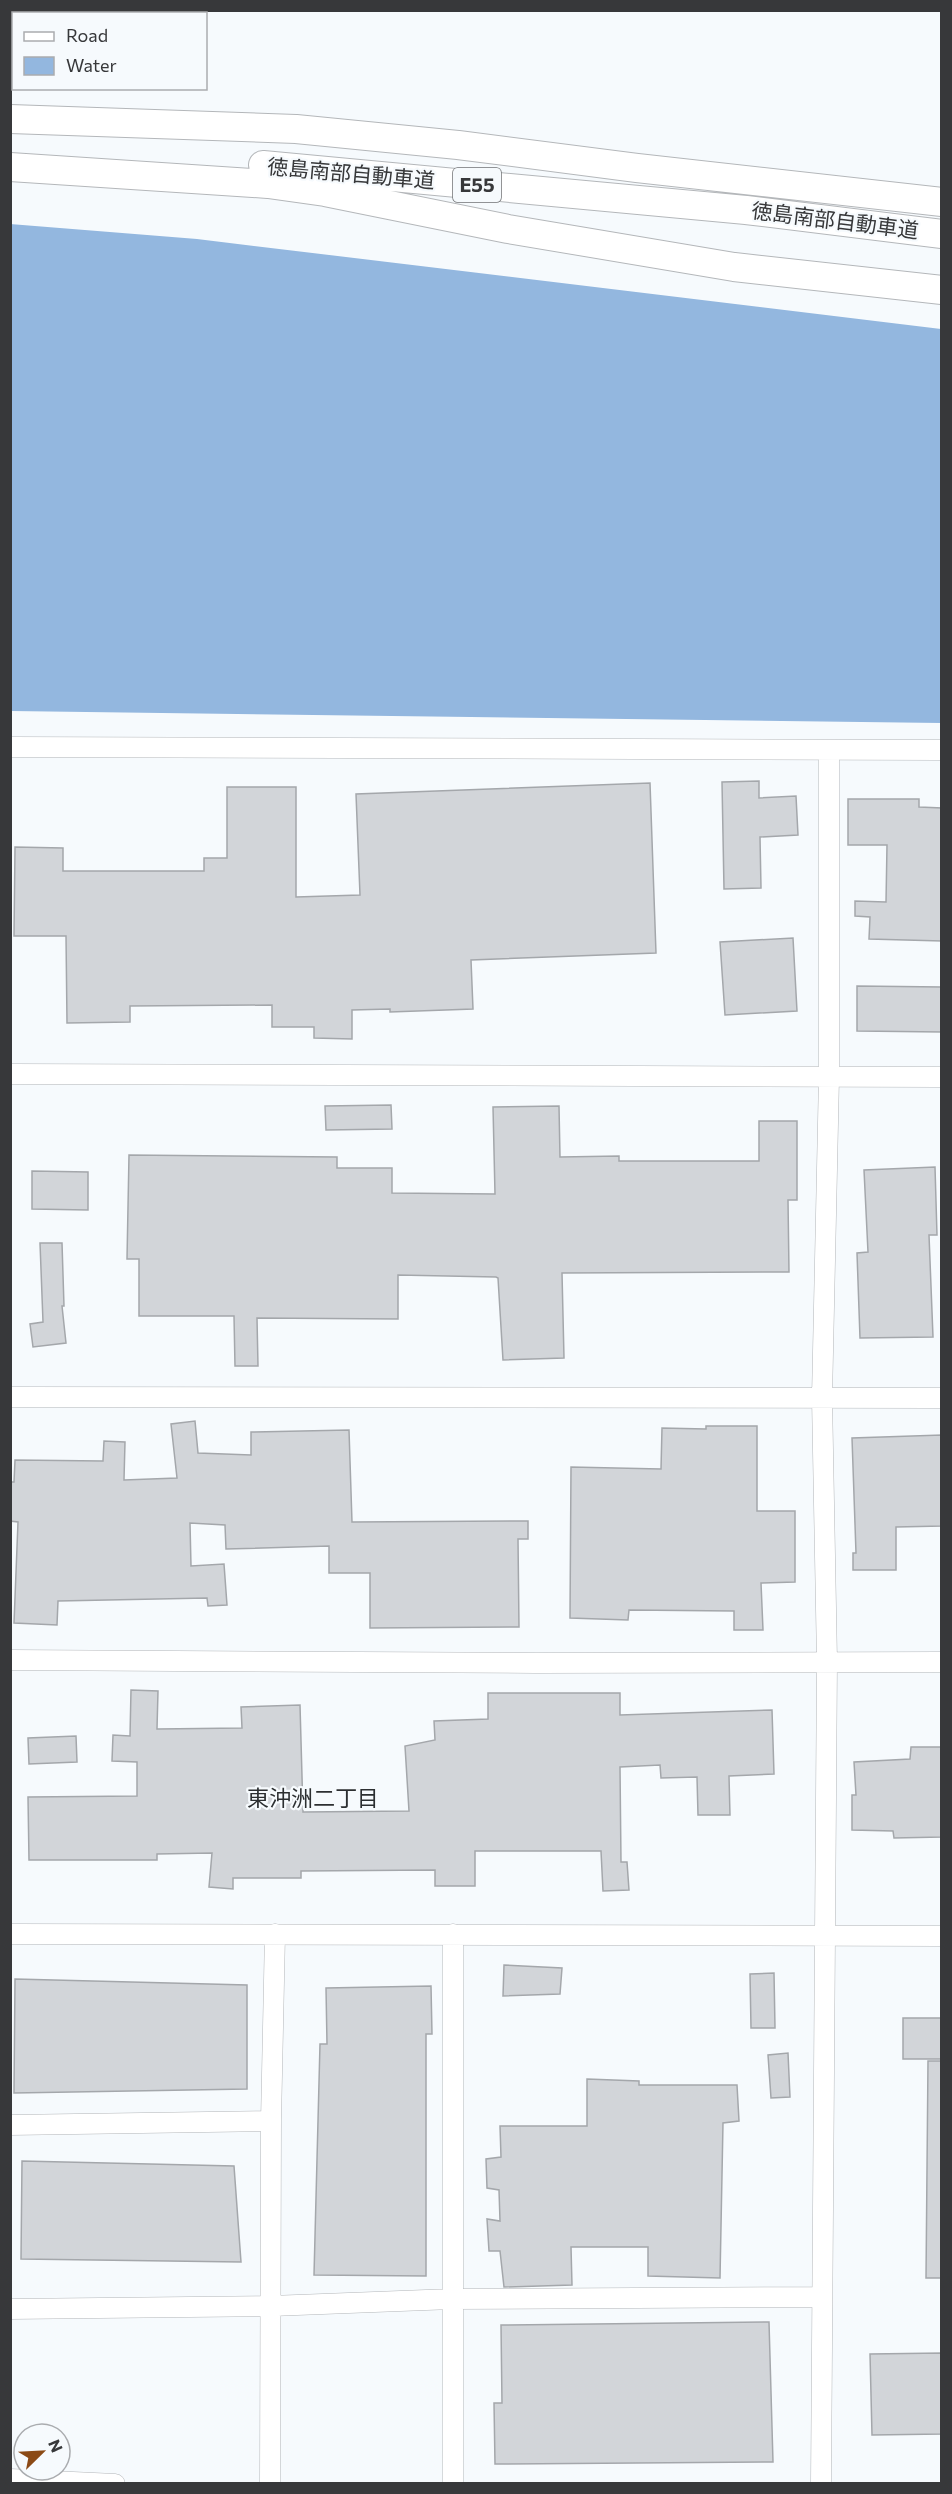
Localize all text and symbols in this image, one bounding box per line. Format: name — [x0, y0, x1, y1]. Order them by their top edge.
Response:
legend — [12, 12, 207, 90]
text: Road — [66, 24, 108, 46]
text: Water — [66, 54, 117, 76]
street label: 徳島南部自動車道 — [266, 153, 436, 192]
road number: E55 — [453, 168, 501, 202]
street label: 徳島南部自動車道 — [750, 197, 920, 242]
district label: 東沖洲二丁目 — [247, 1784, 379, 1811]
north arrow — [12, 2422, 72, 2482]
text: N — [45, 2436, 67, 2455]

